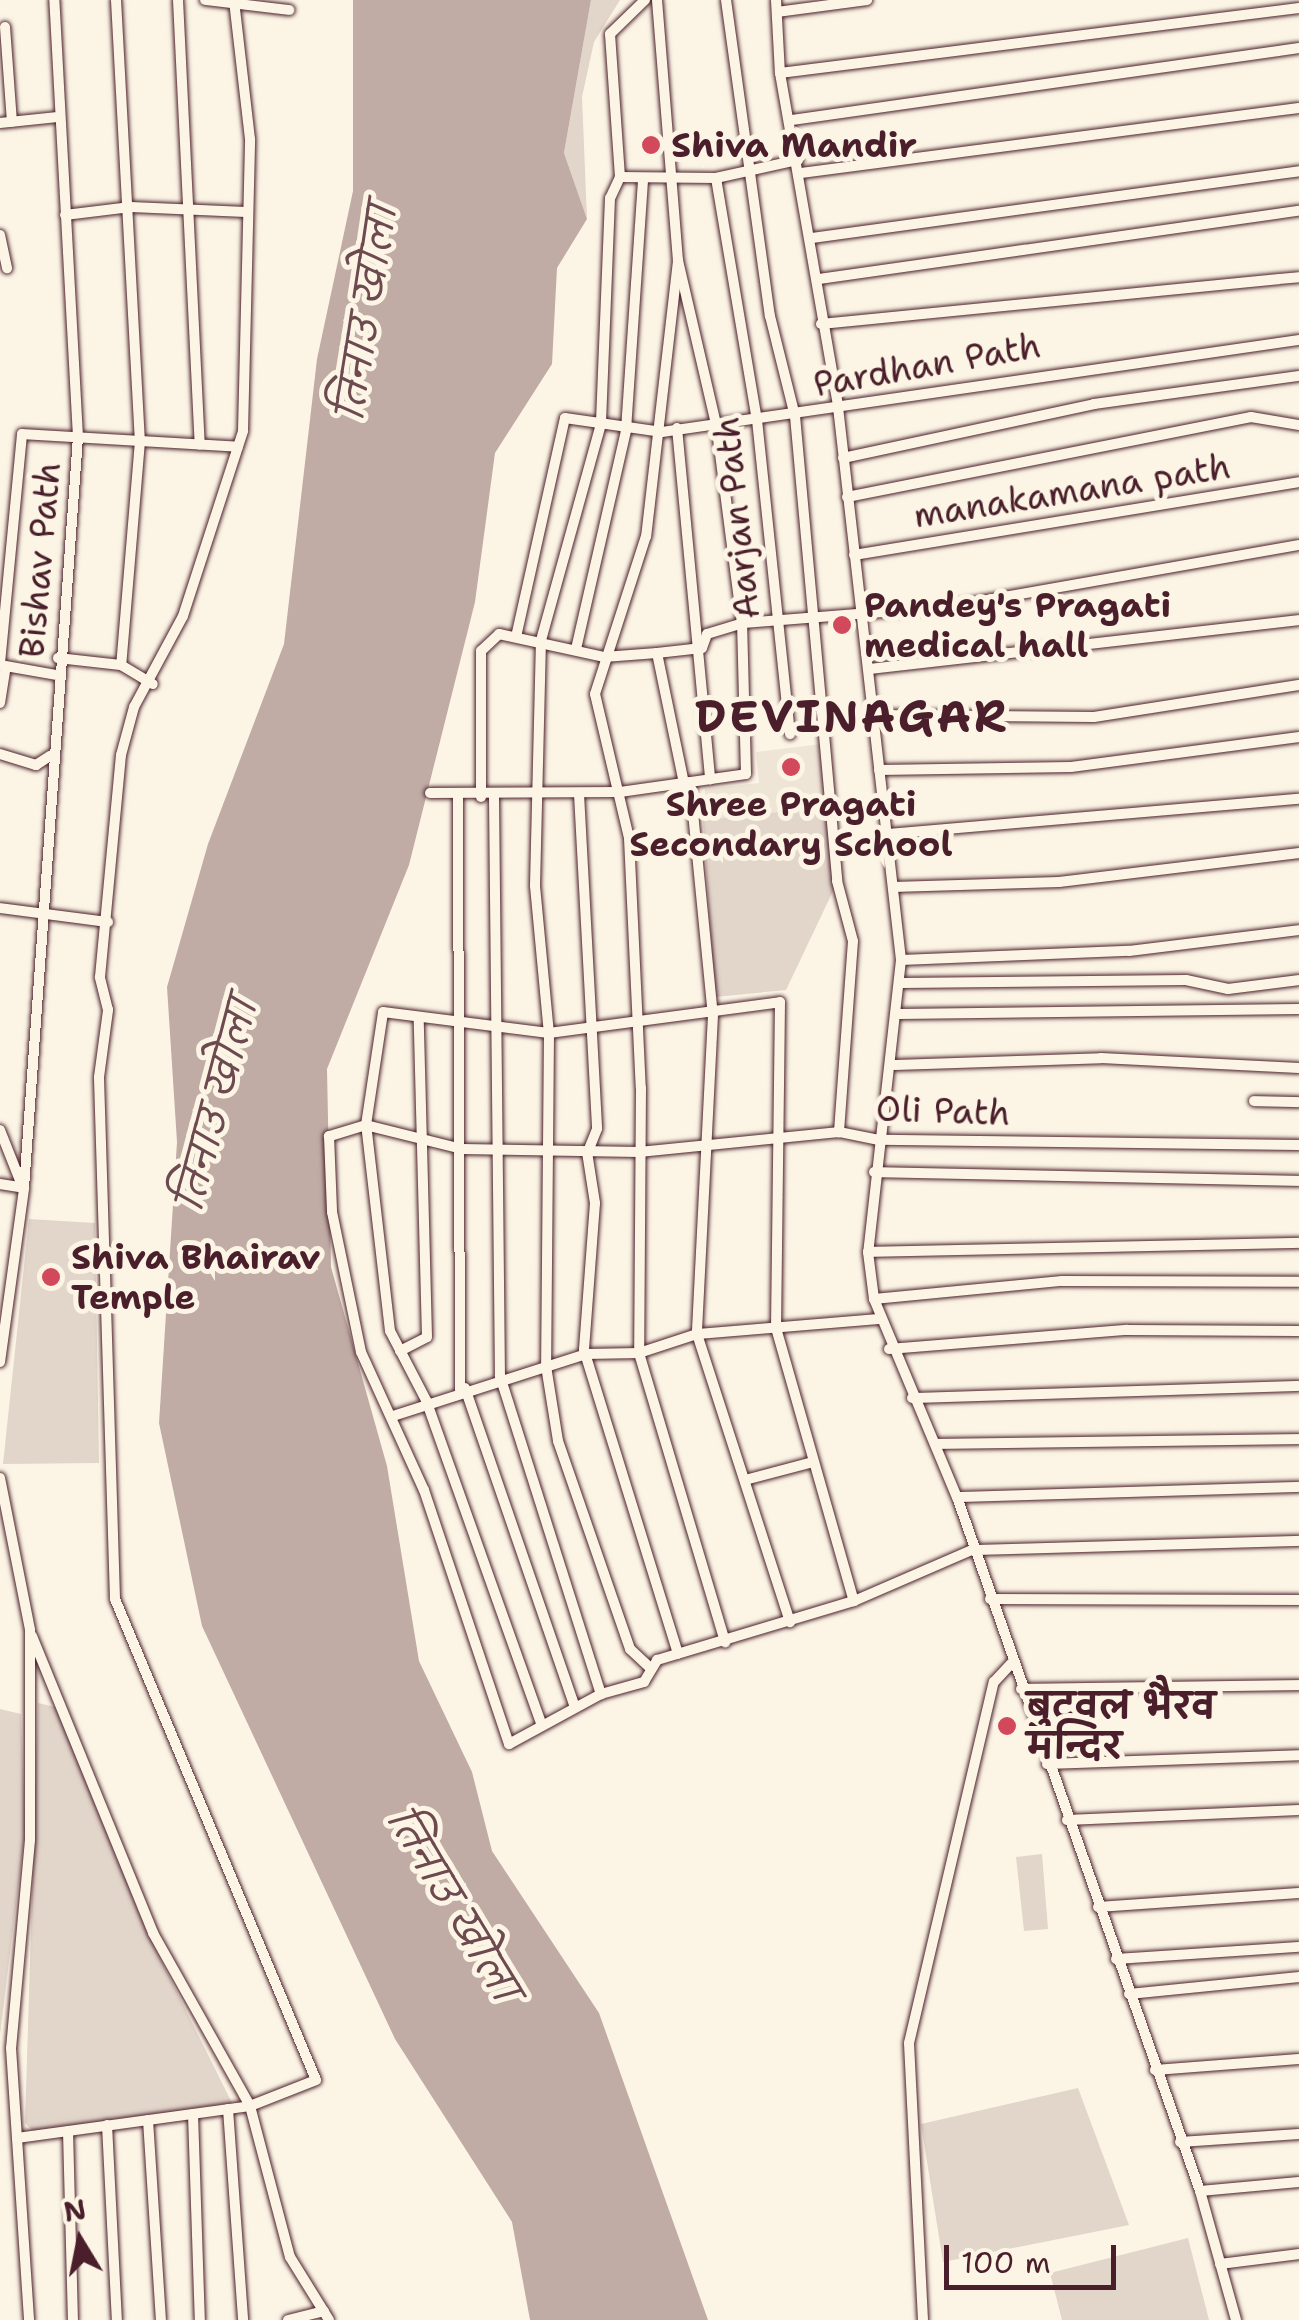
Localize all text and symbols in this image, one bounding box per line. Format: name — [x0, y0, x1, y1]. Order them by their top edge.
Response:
place label: Shiva Mandir — [671, 124, 917, 166]
marker: Shiva Mandir — [640, 134, 662, 156]
water label: तिनाउ खोला — [326, 202, 406, 424]
street label: Pardhan Path — [810, 324, 1044, 406]
street label: Aarjan Path — [705, 415, 769, 621]
street label: manakamana path — [911, 445, 1233, 537]
street label: Bishav Path — [11, 460, 69, 660]
place label: Pandey's Pragati medical hall — [864, 584, 1171, 666]
marker: Pandey's Pragati medical hall — [829, 612, 855, 638]
district label: DEVINAGAR — [695, 690, 1009, 744]
marker: Shree Pragati Secondary School — [780, 756, 802, 778]
place label: Shree Pragati Secondary School — [629, 783, 953, 865]
water label: तिनाउ खोला — [166, 994, 266, 1216]
street label: Oli Path — [875, 1088, 1011, 1134]
place label: Shiva Bhairav Temple — [71, 1236, 321, 1318]
marker: Shiva Bhairav Temple — [40, 1266, 62, 1288]
place label: बुटवल भैरव मन्दिर — [1027, 1685, 1215, 1767]
marker: बुटवल भैरव मन्दिर — [996, 1715, 1018, 1737]
water label: तिनाउ खोला — [377, 1799, 529, 2009]
north arrow — [30, 2190, 130, 2290]
text: N — [61, 2190, 89, 2231]
scale bar — [949, 2225, 1122, 2287]
text: 100 m — [961, 2242, 1051, 2283]

